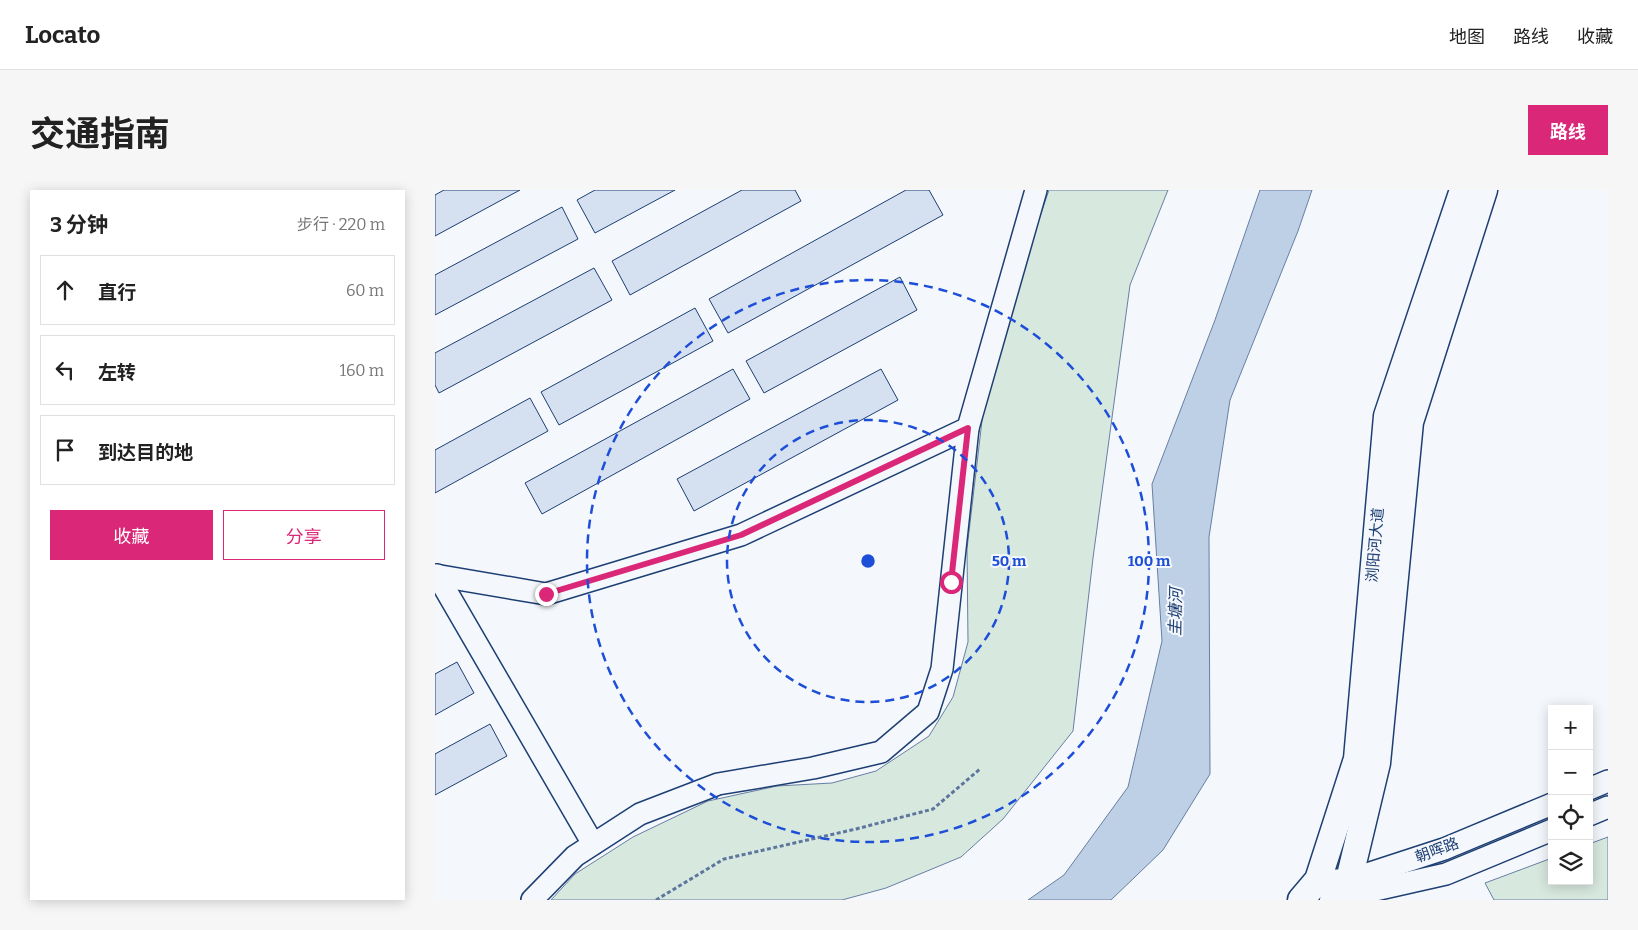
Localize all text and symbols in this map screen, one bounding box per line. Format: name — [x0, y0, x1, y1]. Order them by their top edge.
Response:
text: Locato — [25, 21, 100, 49]
text: 地图 — [1449, 26, 1485, 48]
text: 路线 — [1513, 26, 1549, 48]
text: 收藏 — [1577, 26, 1613, 48]
button: 路线 — [1528, 105, 1608, 155]
text: 交通指南 — [30, 113, 170, 155]
text: 3 分钟 — [50, 212, 108, 238]
text: 步行 · 220 m — [297, 215, 385, 234]
icon: ahead — [51, 276, 79, 304]
text: 直行 — [98, 281, 136, 304]
text: 60 m — [346, 281, 384, 300]
icon: left — [51, 356, 79, 384]
text: 左转 — [98, 361, 136, 384]
text: 160 m — [339, 361, 384, 380]
icon: arrive — [51, 436, 79, 464]
text: 到达目的地 — [98, 441, 193, 464]
street label: 浏阳河大道 — [1363, 507, 1387, 583]
button: 收藏 — [50, 510, 213, 560]
button: 分享 — [223, 510, 385, 560]
centre of rings — [859, 552, 877, 570]
text: 50 m — [992, 552, 1027, 570]
text: 100 m — [1128, 552, 1171, 570]
route start — [940, 571, 963, 594]
route end — [535, 583, 558, 606]
water label: 圭塘河 — [1166, 585, 1185, 636]
map controls — [1548, 705, 1593, 885]
button: + — [1548, 705, 1593, 750]
button: − — [1548, 750, 1593, 795]
button: locate — [1548, 795, 1593, 840]
street label: 朝晖路 — [1413, 834, 1461, 866]
button: layers — [1548, 840, 1593, 885]

